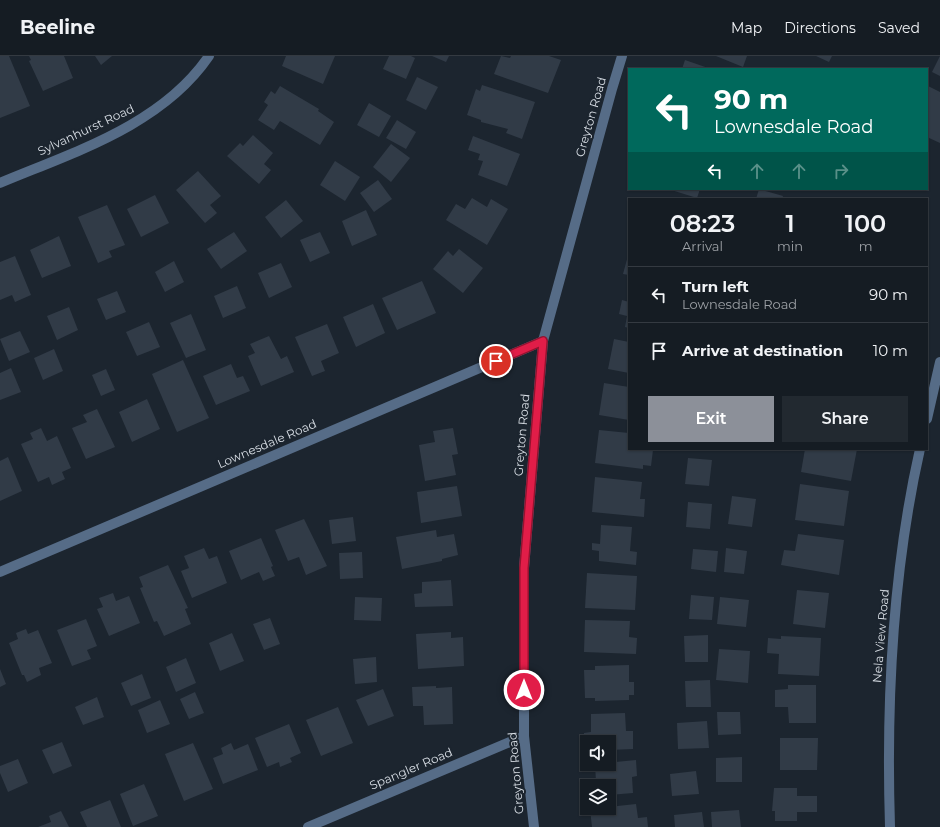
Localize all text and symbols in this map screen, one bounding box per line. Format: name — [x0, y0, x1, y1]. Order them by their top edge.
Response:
text: Beeline — [20, 16, 95, 39]
text: Map — [731, 19, 762, 37]
text: Directions — [784, 19, 856, 37]
text: Saved — [878, 19, 920, 37]
street label: Greyton Road — [572, 75, 609, 159]
text: 90 m — [714, 82, 788, 116]
icon: left — [648, 84, 700, 136]
street label: Sylvanhurst Road — [35, 101, 136, 158]
text: Lownesdale Road — [714, 116, 873, 138]
icon: left — [704, 160, 726, 182]
icon: ahead — [746, 160, 768, 182]
icon: ahead — [788, 160, 810, 182]
icon: right — [830, 160, 852, 182]
text: 08:23 — [670, 209, 735, 238]
text: 1 — [785, 209, 795, 238]
text: 100 — [845, 209, 886, 238]
text: Arrival — [682, 238, 723, 254]
text: min — [777, 238, 803, 254]
text: m — [859, 238, 872, 254]
text: Turn left — [682, 277, 749, 296]
icon: left — [648, 284, 670, 306]
text: 90 m — [869, 285, 908, 304]
text: Lownesdale Road — [682, 296, 797, 312]
icon: arrive — [648, 340, 670, 362]
text: Arrive at destination — [682, 341, 843, 360]
text: 10 m — [873, 341, 908, 360]
pin — [479, 344, 513, 378]
icon: arrive — [485, 350, 507, 372]
street label: Greyton Road — [510, 393, 533, 477]
button: Exit — [648, 396, 774, 442]
button: Share — [782, 396, 908, 442]
street label: Lownesdale Road — [215, 416, 319, 471]
street label: Nela View Road — [869, 588, 892, 683]
position arrow — [503, 669, 545, 711]
street label: Greyton Road — [504, 731, 527, 815]
map controls — [580, 735, 616, 815]
button: sound — [580, 735, 616, 771]
street label: Spangler Road — [367, 744, 455, 793]
button: layers — [580, 779, 616, 815]

